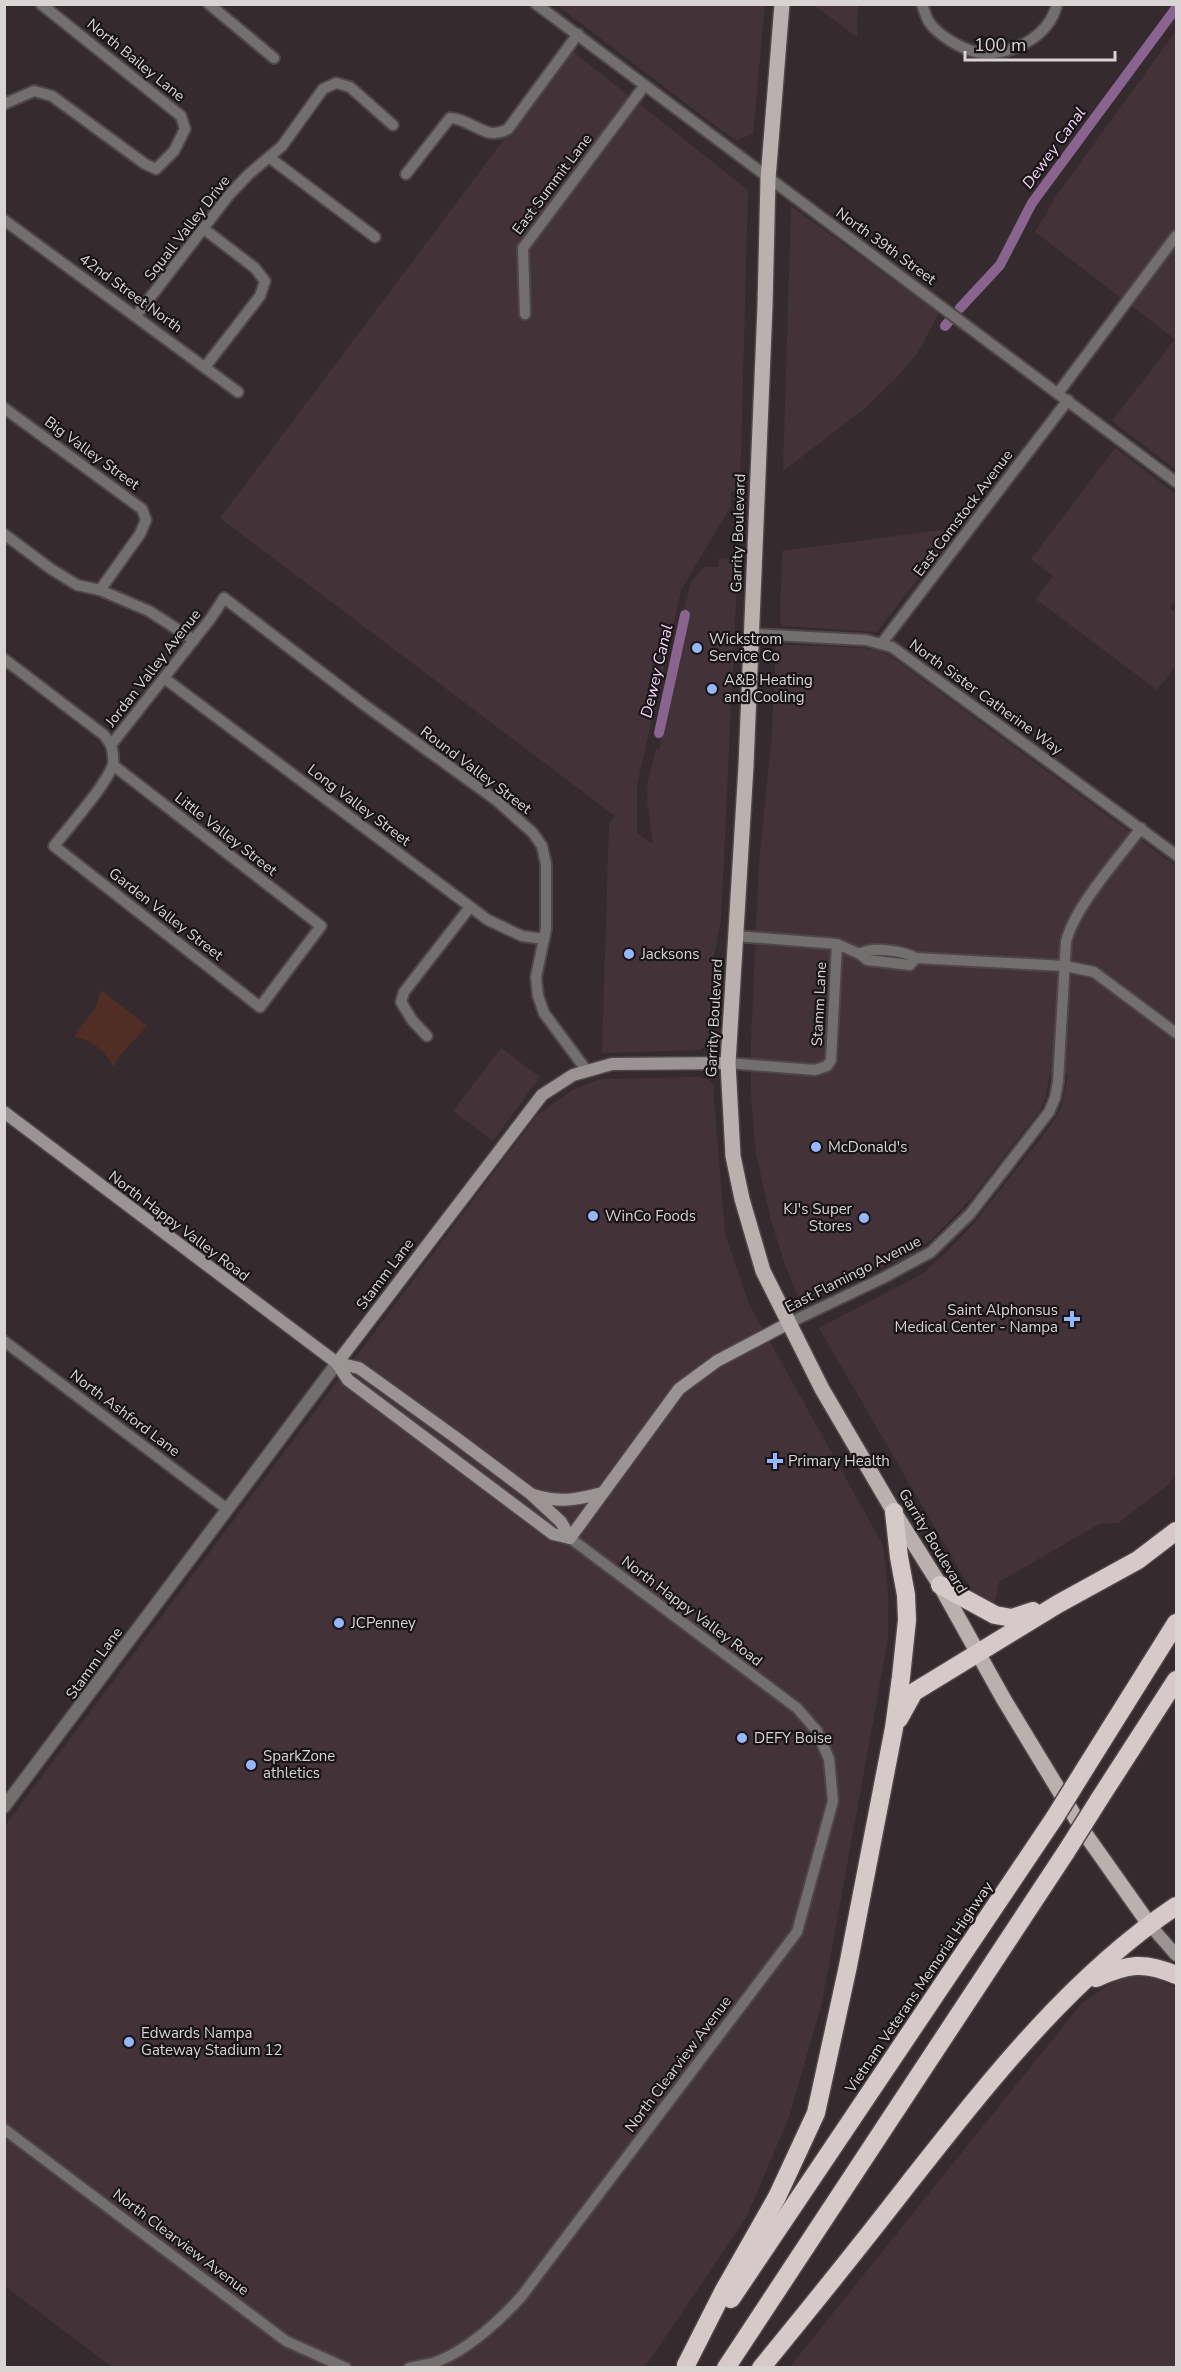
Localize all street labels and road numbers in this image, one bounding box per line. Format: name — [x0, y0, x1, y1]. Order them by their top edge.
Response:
street label: North Bailey Lane — [83, 14, 189, 106]
street label: East Summit Lane — [508, 130, 597, 238]
street label: Squall Valley Drive — [140, 171, 234, 285]
street label: North 39th Street — [832, 203, 941, 290]
street label: 42nd Street North — [75, 249, 187, 337]
street label: Big Valley Street — [40, 412, 144, 495]
street label: East Comstock Avenue — [909, 446, 1017, 580]
street label: Garrity Boulevard — [726, 473, 750, 593]
street label: Jordan Valley Avenue — [100, 605, 205, 732]
street label: North Sister Catherine Way — [905, 635, 1067, 760]
street label: Round Valley Street — [416, 722, 536, 819]
street label: Long Valley Street — [303, 760, 415, 851]
street label: Little Valley Street — [171, 788, 282, 881]
street label: Garden Valley Street — [105, 863, 228, 965]
street label: Garrity Boulevard — [701, 958, 727, 1078]
street label: Stamm Lane — [807, 961, 831, 1047]
street label: North Happy Valley Road — [104, 1166, 254, 1286]
street label: East Flamingo Avenue — [781, 1231, 925, 1317]
street label: Stamm Lane — [352, 1234, 418, 1314]
street label: North Ashford Lane — [66, 1365, 184, 1461]
street label: Garrity Boulevard — [894, 1485, 972, 1597]
street label: North Happy Valley Road — [617, 1551, 767, 1671]
street label: Stamm Lane — [61, 1623, 127, 1703]
street label: Vietnam Veterans Memorial Highway — [840, 1877, 998, 2097]
street label: North Clearview Avenue — [620, 1992, 736, 2136]
street label: North Clearview Avenue — [109, 2184, 253, 2300]

